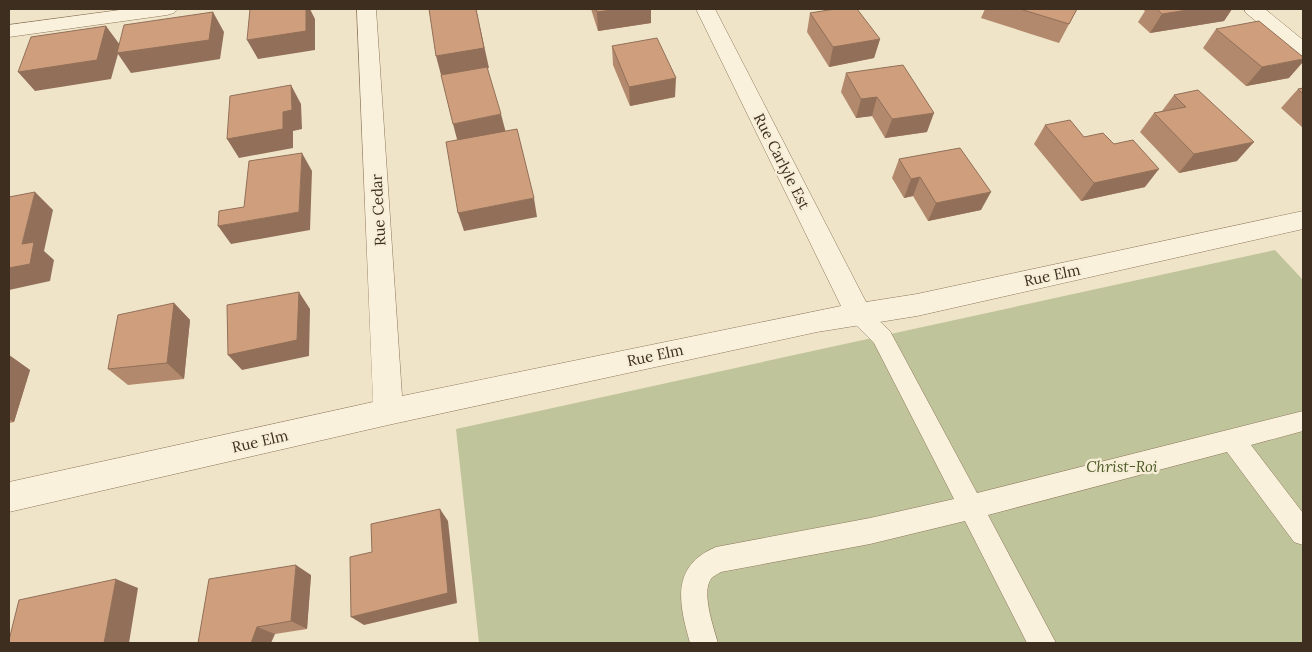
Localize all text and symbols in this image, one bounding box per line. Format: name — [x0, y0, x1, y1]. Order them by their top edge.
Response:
street label: Rue Carlyle Est — [750, 110, 814, 212]
street label: Rue Cedar — [367, 173, 389, 247]
street label: Rue Elm — [1022, 260, 1082, 290]
street label: Rue Elm — [625, 340, 685, 370]
street label: Rue Elm — [230, 425, 290, 457]
park label: Christ-Roi — [1086, 457, 1158, 476]

